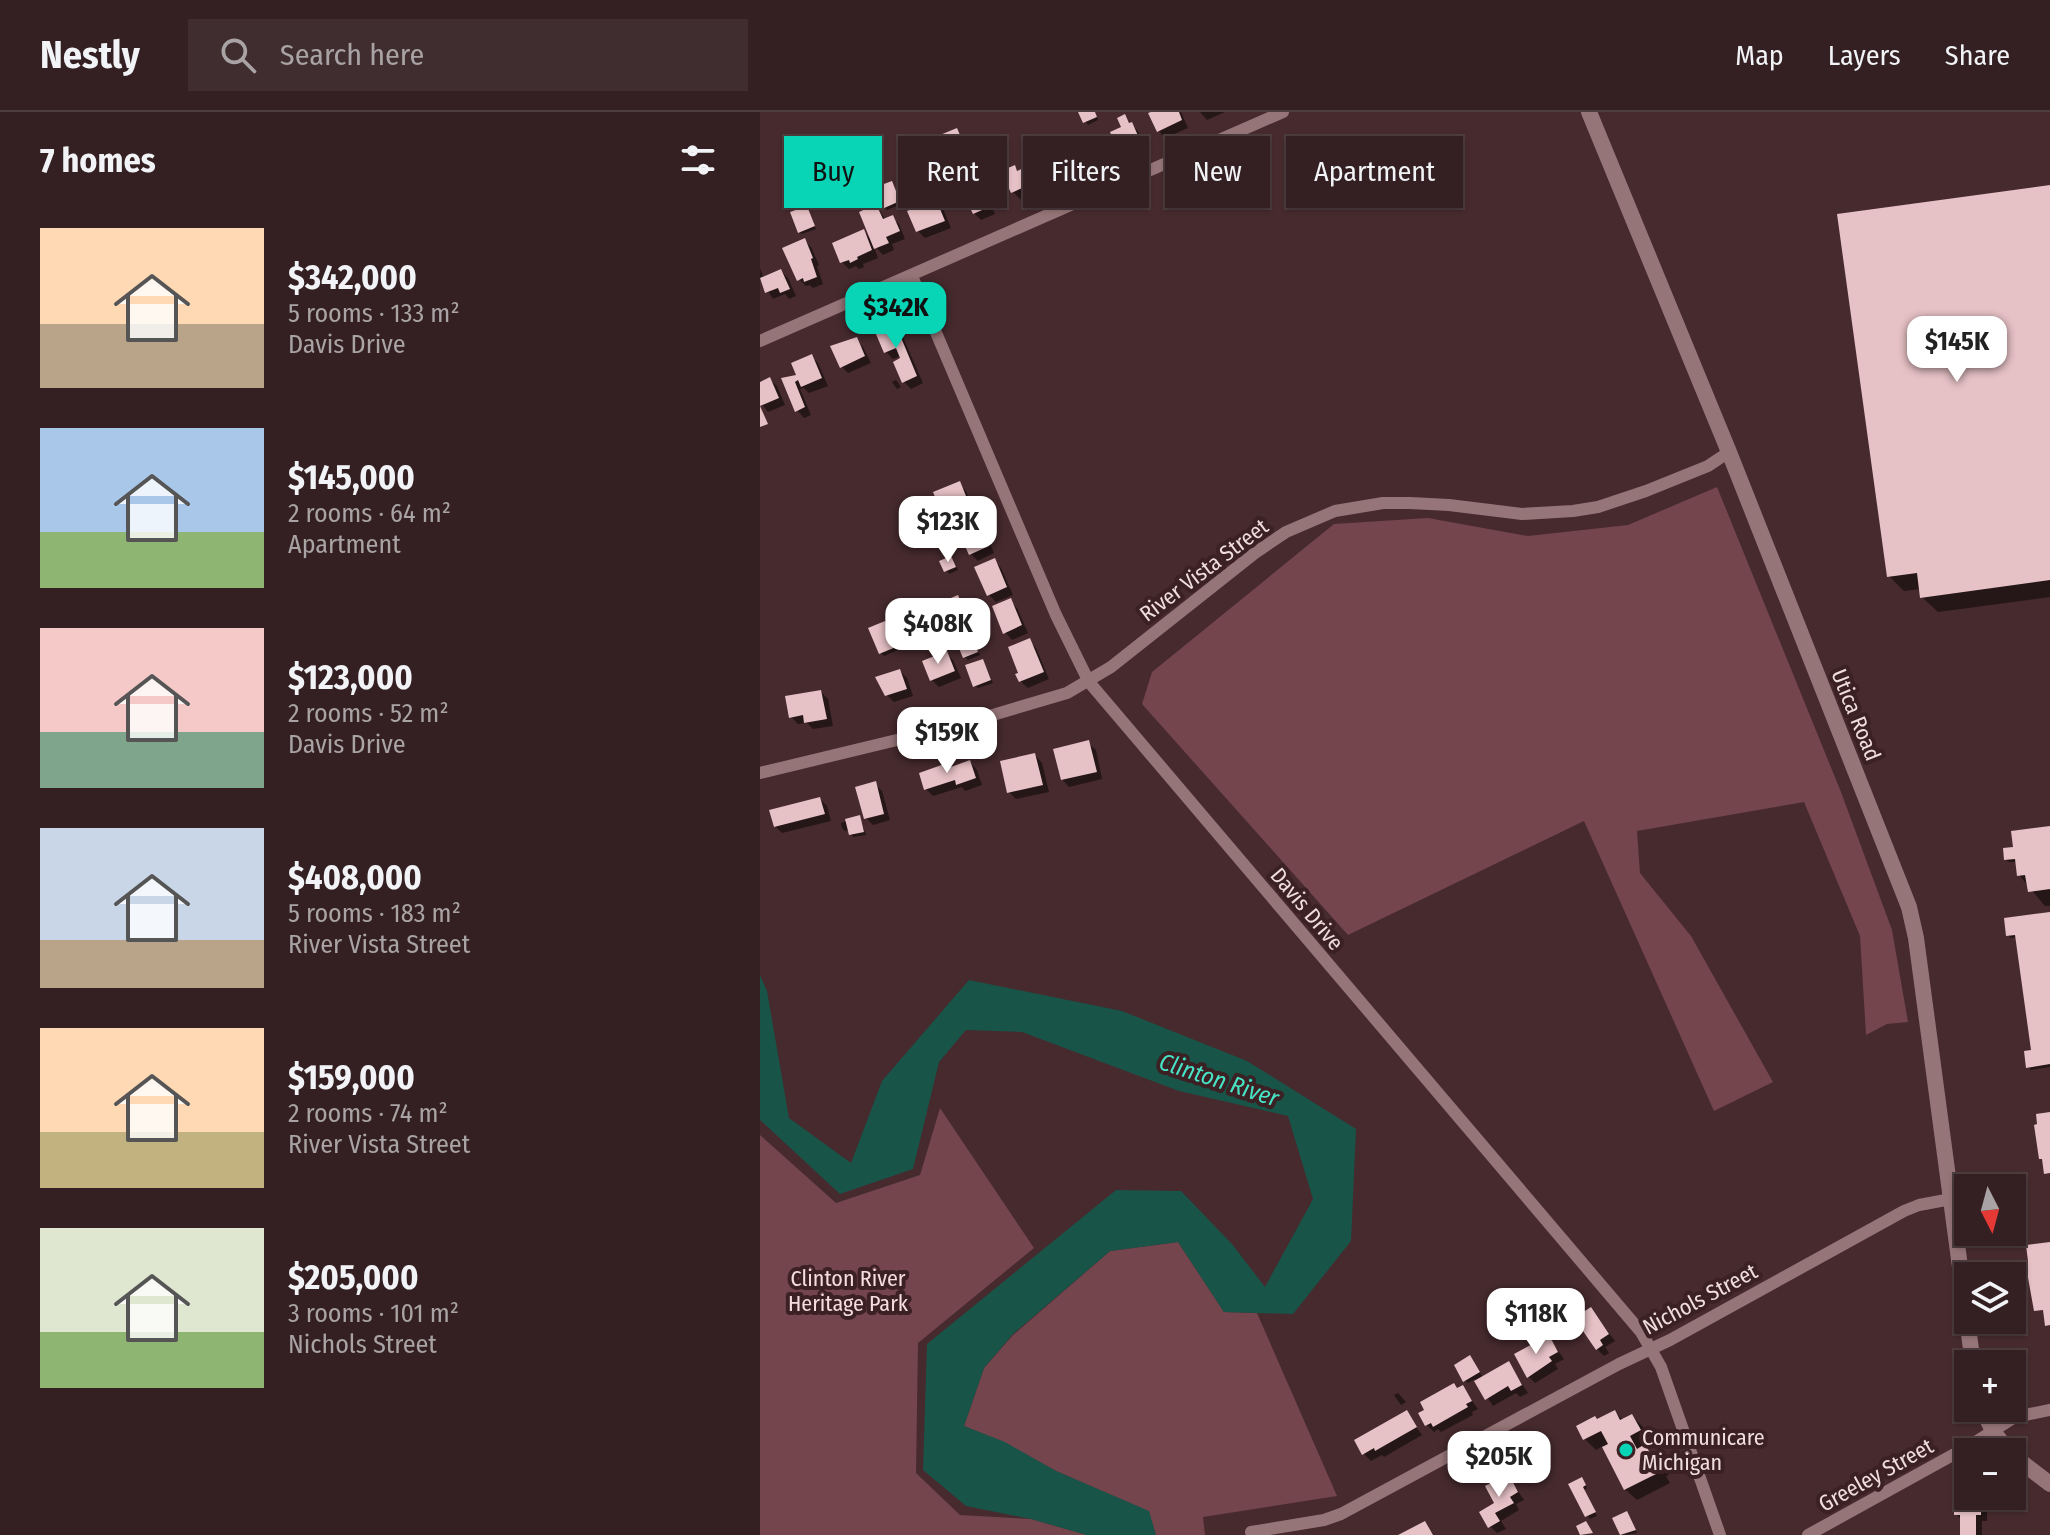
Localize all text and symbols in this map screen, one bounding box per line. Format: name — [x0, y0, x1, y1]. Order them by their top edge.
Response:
search box — [188, 19, 748, 91]
text: Nestly — [40, 32, 140, 78]
icon: search — [216, 33, 260, 77]
text: Search here — [280, 37, 424, 73]
text: Map — [1735, 39, 1784, 72]
text: Layers — [1828, 39, 1901, 72]
text: Share — [1945, 39, 2010, 72]
chip: Buy — [784, 136, 882, 208]
chip: Rent — [898, 136, 1007, 208]
chip: Filters — [1023, 136, 1149, 208]
chip: New — [1165, 136, 1270, 208]
chip: Apartment — [1286, 136, 1463, 208]
icon: filters — [676, 138, 720, 182]
text: 7 homes — [40, 140, 156, 181]
text: $342,000 — [288, 257, 417, 298]
icon: home — [104, 260, 200, 356]
pin: $342K — [840, 282, 952, 350]
text: $342K — [863, 292, 929, 323]
text: 5 rooms · 133 m² — [288, 298, 460, 329]
pin: $145K — [1901, 316, 2013, 384]
text: $145K — [1925, 326, 1989, 357]
text: Davis Drive — [288, 329, 406, 360]
text: $145,000 — [288, 457, 415, 498]
icon: home — [104, 460, 200, 556]
pin: $123K — [892, 496, 1004, 564]
text: 2 rooms · 64 m² — [288, 498, 451, 529]
text: $123K — [917, 506, 979, 537]
street label: River Vista Street — [1134, 512, 1274, 627]
text: Apartment — [288, 529, 401, 560]
pin: $408K — [882, 598, 994, 666]
text: $408K — [903, 608, 973, 639]
text: $123,000 — [288, 657, 413, 698]
icon: home — [104, 660, 200, 756]
street label: Utica Road — [1825, 665, 1887, 765]
text: 2 rooms · 52 m² — [288, 698, 449, 729]
pin: $159K — [891, 707, 1003, 775]
text: $159K — [915, 717, 979, 748]
text: Davis Drive — [288, 729, 406, 760]
text: $408,000 — [288, 857, 422, 898]
icon: home — [104, 860, 200, 956]
street label: Davis Drive — [1265, 862, 1349, 956]
text: 5 rooms · 183 m² — [288, 898, 461, 929]
text: River Vista Street — [288, 929, 470, 960]
water label: Clinton River — [1156, 1048, 1283, 1113]
text: $159,000 — [288, 1057, 415, 1098]
icon: home — [104, 1060, 200, 1156]
text: 2 rooms · 74 m² — [288, 1098, 448, 1129]
text: River Vista Street — [288, 1129, 470, 1160]
north arrow — [1954, 1174, 2026, 1246]
map controls — [1954, 1174, 2026, 1510]
text: $205,000 — [288, 1257, 419, 1298]
street label: Nichols Street — [1638, 1257, 1763, 1340]
icon: home — [104, 1260, 200, 1356]
button: layers — [1954, 1262, 2026, 1334]
park label: Clinton River Heritage Park — [788, 1265, 909, 1317]
pin: $118K — [1480, 1288, 1592, 1356]
text: 3 rooms · 101 m² — [288, 1298, 459, 1329]
text: $118K — [1505, 1298, 1567, 1329]
text: Nichols Street — [288, 1329, 437, 1360]
button: + — [1954, 1350, 2026, 1422]
place label: Communicare Michigan — [1642, 1424, 1765, 1476]
pin: $205K — [1443, 1431, 1555, 1499]
street label: Greeley Street — [1814, 1432, 1939, 1518]
button: − — [1954, 1438, 2026, 1510]
text: $205K — [1466, 1441, 1532, 1472]
marker: Communicare Michigan — [1617, 1441, 1635, 1459]

